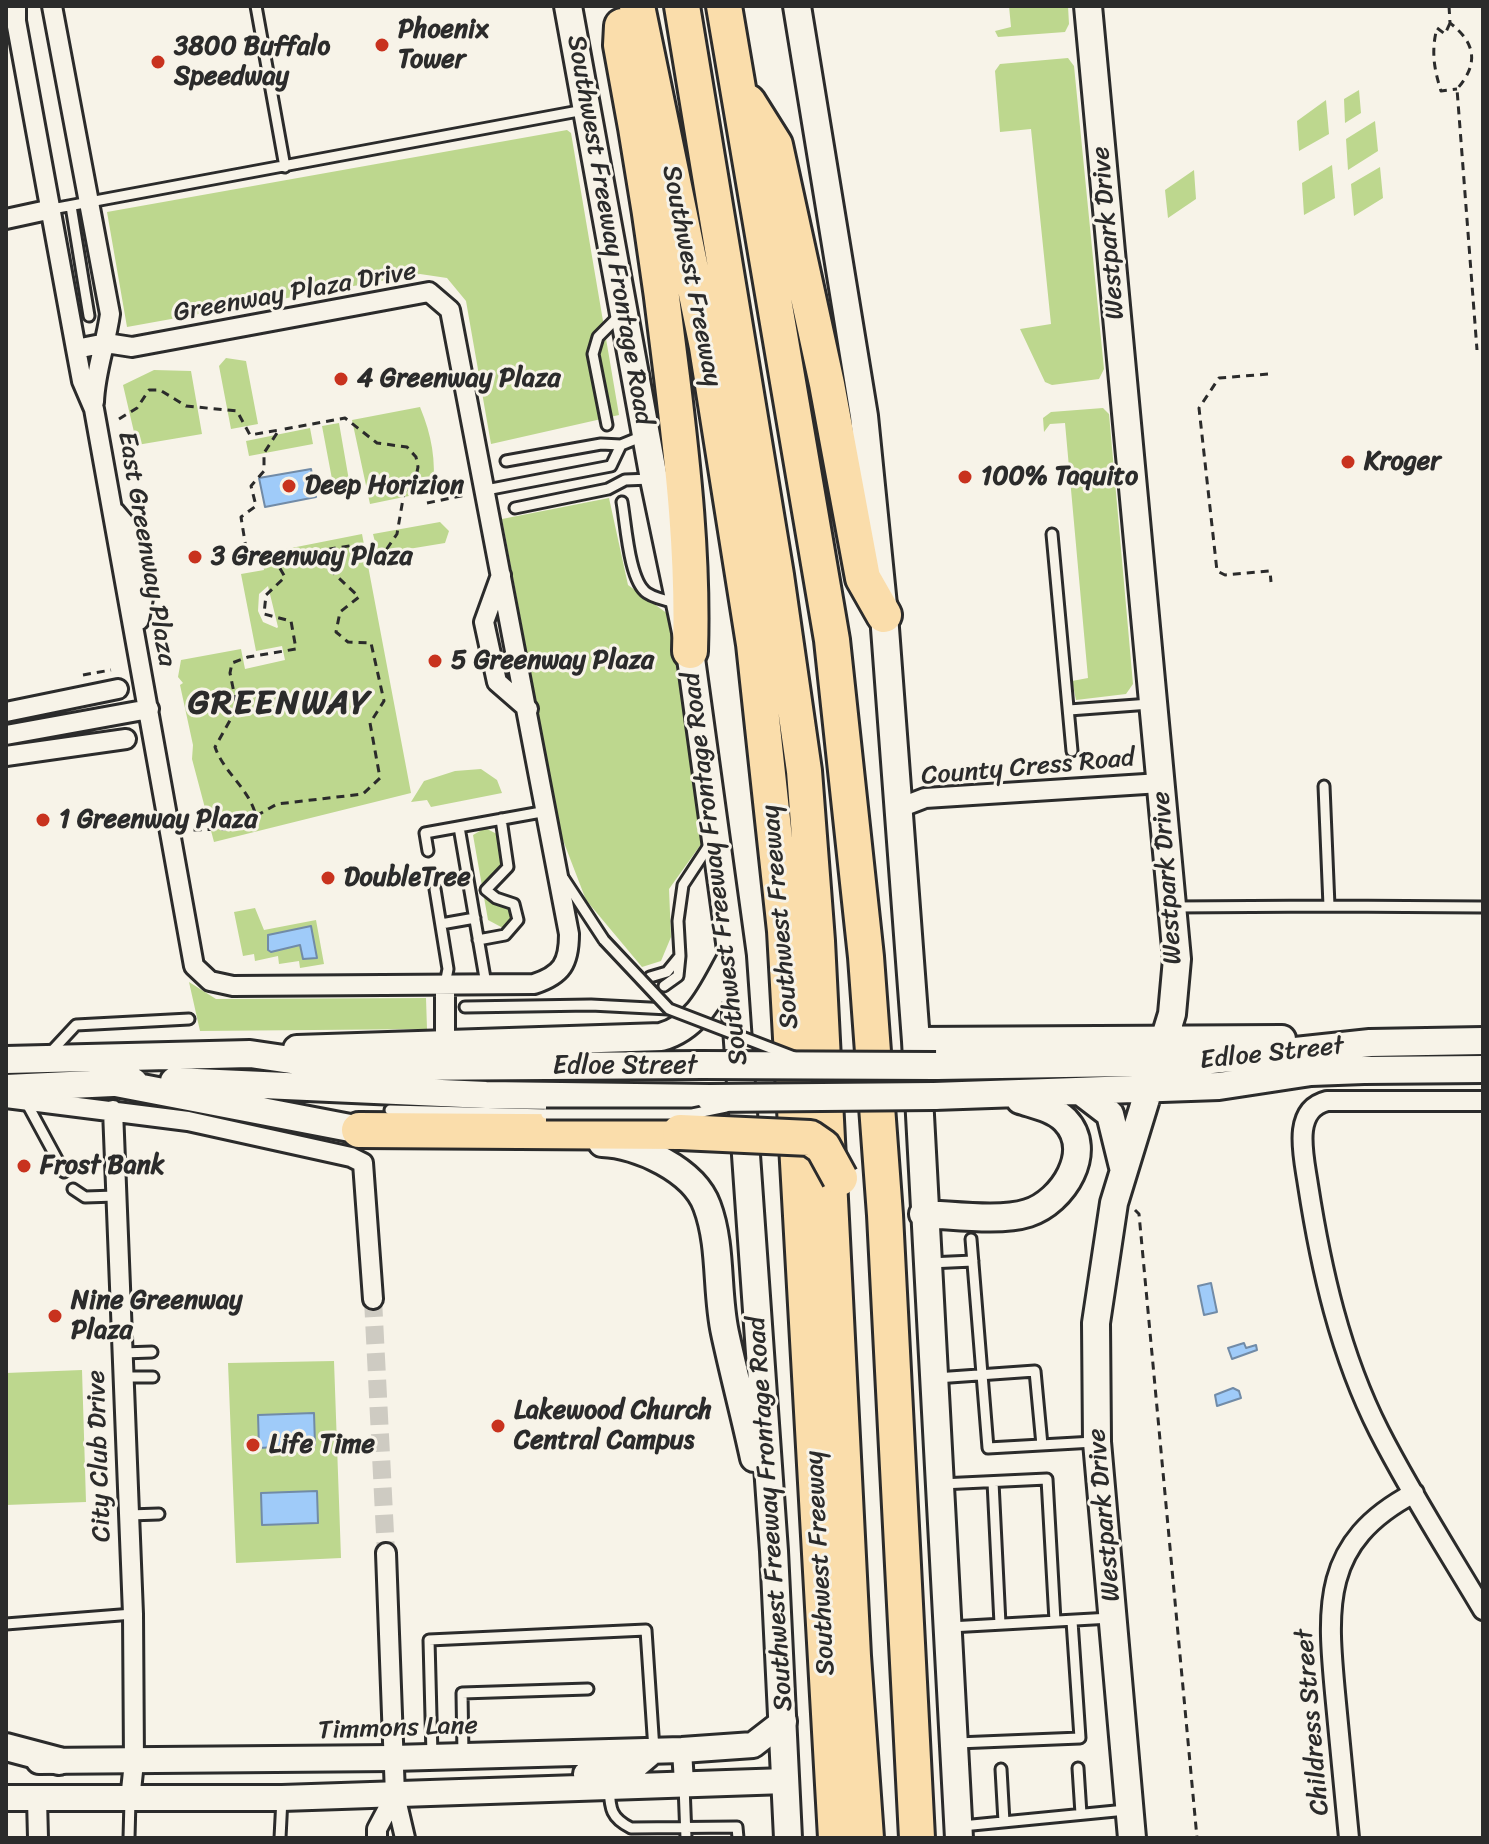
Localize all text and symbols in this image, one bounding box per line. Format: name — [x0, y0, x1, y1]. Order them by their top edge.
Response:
place label: Phoenix Tower — [398, 14, 488, 76]
place label: 3800 Buffalo Speedway — [174, 31, 330, 92]
street label: Southwest Freeway Frontage Road — [559, 33, 659, 427]
marker: Phoenix Tower — [373, 36, 391, 54]
marker: 3800 Buffalo Speedway — [149, 53, 167, 71]
street label: Westpark Drive — [1086, 145, 1132, 321]
street label: Southwest Freeway — [654, 163, 728, 389]
street label: Greenway Plaza Drive — [171, 256, 419, 330]
place label: 4 Greenway Plaza — [357, 363, 561, 395]
marker: 4 Greenway Plaza — [332, 370, 350, 388]
street label: East Greenway Plaza — [110, 429, 182, 669]
place label: Kroger — [1364, 446, 1441, 478]
marker: Kroger — [1339, 453, 1357, 471]
place label: 100% Taquito — [981, 461, 1138, 493]
marker: 100% Taquito — [956, 468, 974, 486]
place label: Deep Horizion — [305, 470, 464, 502]
marker: Deep Horizion — [280, 477, 298, 495]
place label: 3 Greenway Plaza — [211, 541, 413, 573]
marker: 3 Greenway Plaza — [186, 548, 204, 566]
place label: 5 Greenway Plaza — [451, 645, 654, 677]
marker: 5 Greenway Plaza — [426, 652, 444, 670]
street label: Southwest Freeway Frontage Road — [676, 671, 756, 1067]
district label: GREENWAY — [188, 684, 372, 724]
street label: County Cress Road — [920, 743, 1136, 793]
street label: Westpark Drive — [1146, 790, 1190, 966]
place label: 1 Greenway Plaza — [59, 804, 257, 836]
street label: Southwest Freeway — [756, 804, 806, 1030]
marker: 1 Greenway Plaza — [34, 811, 52, 829]
place label: DoubleTree — [344, 862, 471, 894]
marker: DoubleTree — [319, 869, 337, 887]
street label: Edloe Street — [1199, 1031, 1345, 1077]
street label: Edloe Street — [553, 1050, 697, 1082]
place label: Frost Bank — [40, 1150, 165, 1182]
marker: Frost Bank — [15, 1157, 33, 1175]
place label: Nine Greenway Plaza — [71, 1285, 242, 1346]
marker: Nine Greenway Plaza — [46, 1307, 64, 1325]
street label: Southwest Freeway Frontage Road — [742, 1316, 800, 1712]
street label: City Club Drive — [81, 1369, 119, 1543]
place label: Lakewood Church Central Campus — [514, 1395, 712, 1456]
marker: Lakewood Church Central Campus — [489, 1417, 507, 1435]
street label: Westpark Drive — [1082, 1427, 1128, 1603]
place label: Life Time — [269, 1429, 375, 1461]
marker: Life Time — [244, 1436, 262, 1454]
street label: Southwest Freeway — [800, 1450, 842, 1676]
street label: Childress Street — [1289, 1627, 1337, 1817]
street label: Timmons Lane — [317, 1711, 479, 1747]

